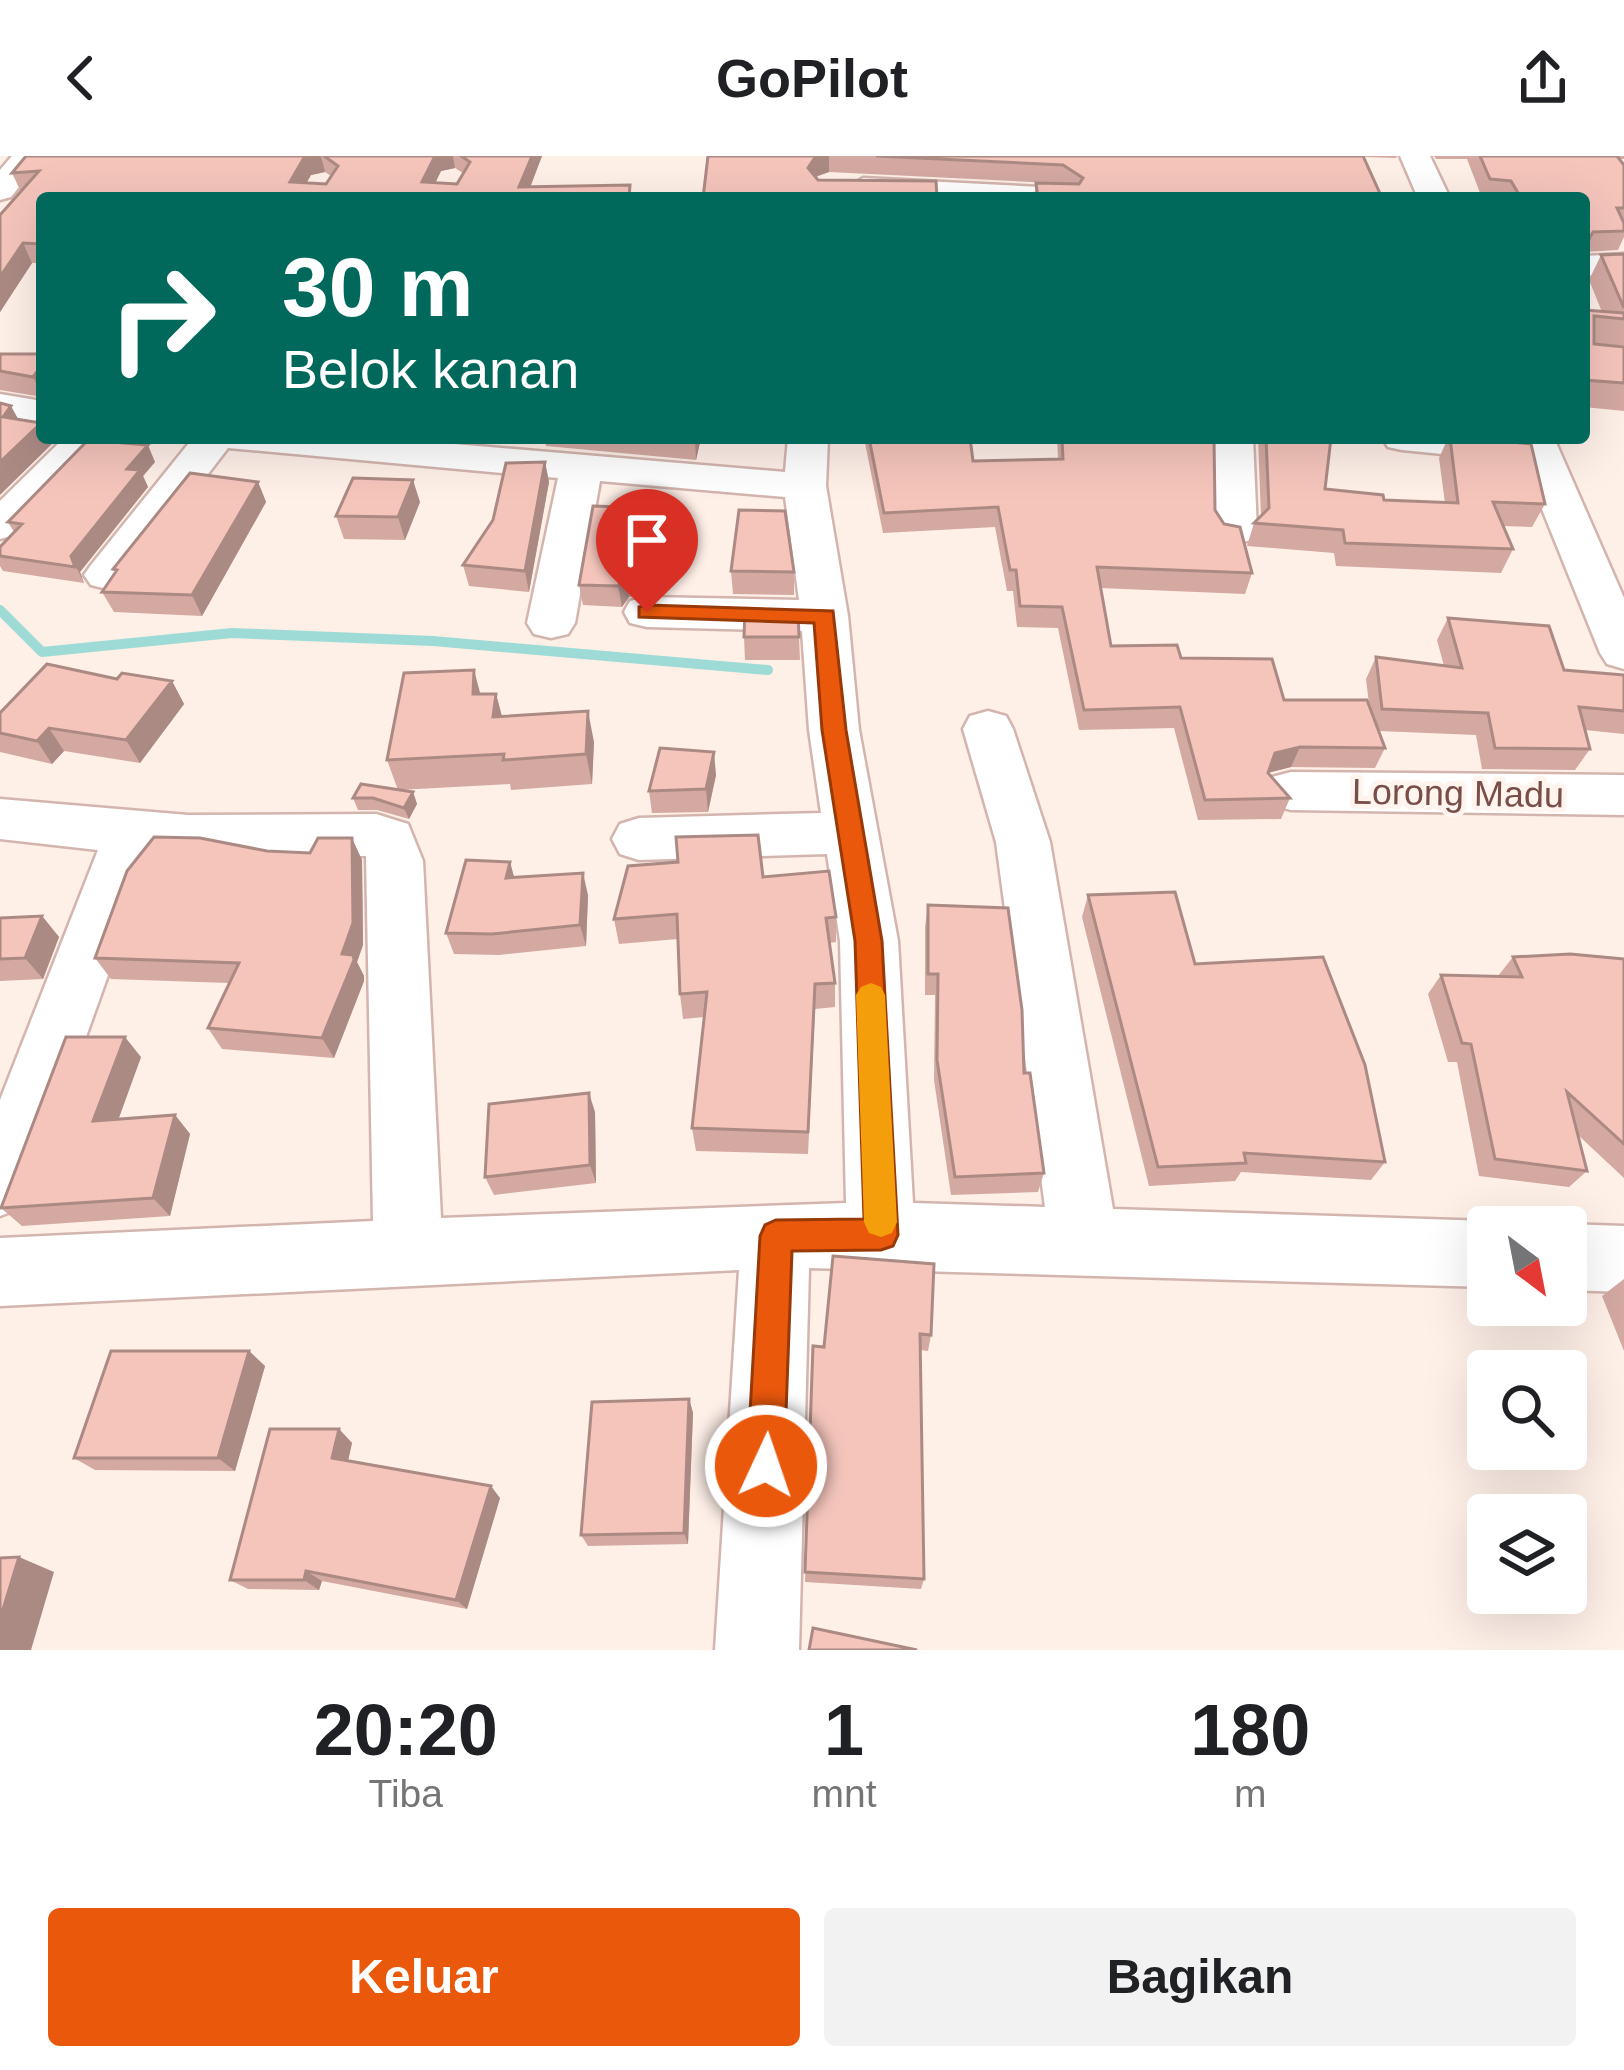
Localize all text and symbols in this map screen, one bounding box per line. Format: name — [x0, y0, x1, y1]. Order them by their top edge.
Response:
icon: back — [48, 45, 114, 111]
icon: share — [1510, 45, 1576, 111]
text: GoPilot — [716, 48, 908, 108]
icon: right — [84, 240, 240, 396]
text: 30 m — [282, 240, 473, 334]
text: Belok kanan — [282, 339, 579, 399]
pin — [596, 489, 698, 612]
icon: arrive — [614, 507, 680, 573]
street label: Lorong Madu — [1352, 771, 1564, 815]
north arrow — [1467, 1206, 1587, 1326]
map controls — [1467, 1206, 1587, 1614]
button: search — [1467, 1350, 1587, 1470]
position arrow — [703, 1403, 829, 1529]
button: layers — [1467, 1494, 1587, 1614]
text: 20:20 — [314, 1690, 498, 1770]
text: 1 — [824, 1690, 864, 1770]
text: 180 — [1190, 1690, 1310, 1770]
text: Tiba — [369, 1772, 443, 1815]
text: mnt — [812, 1772, 877, 1815]
text: m — [1234, 1772, 1267, 1815]
button: Keluar — [48, 1908, 800, 2046]
button: Bagikan — [824, 1908, 1576, 2046]

